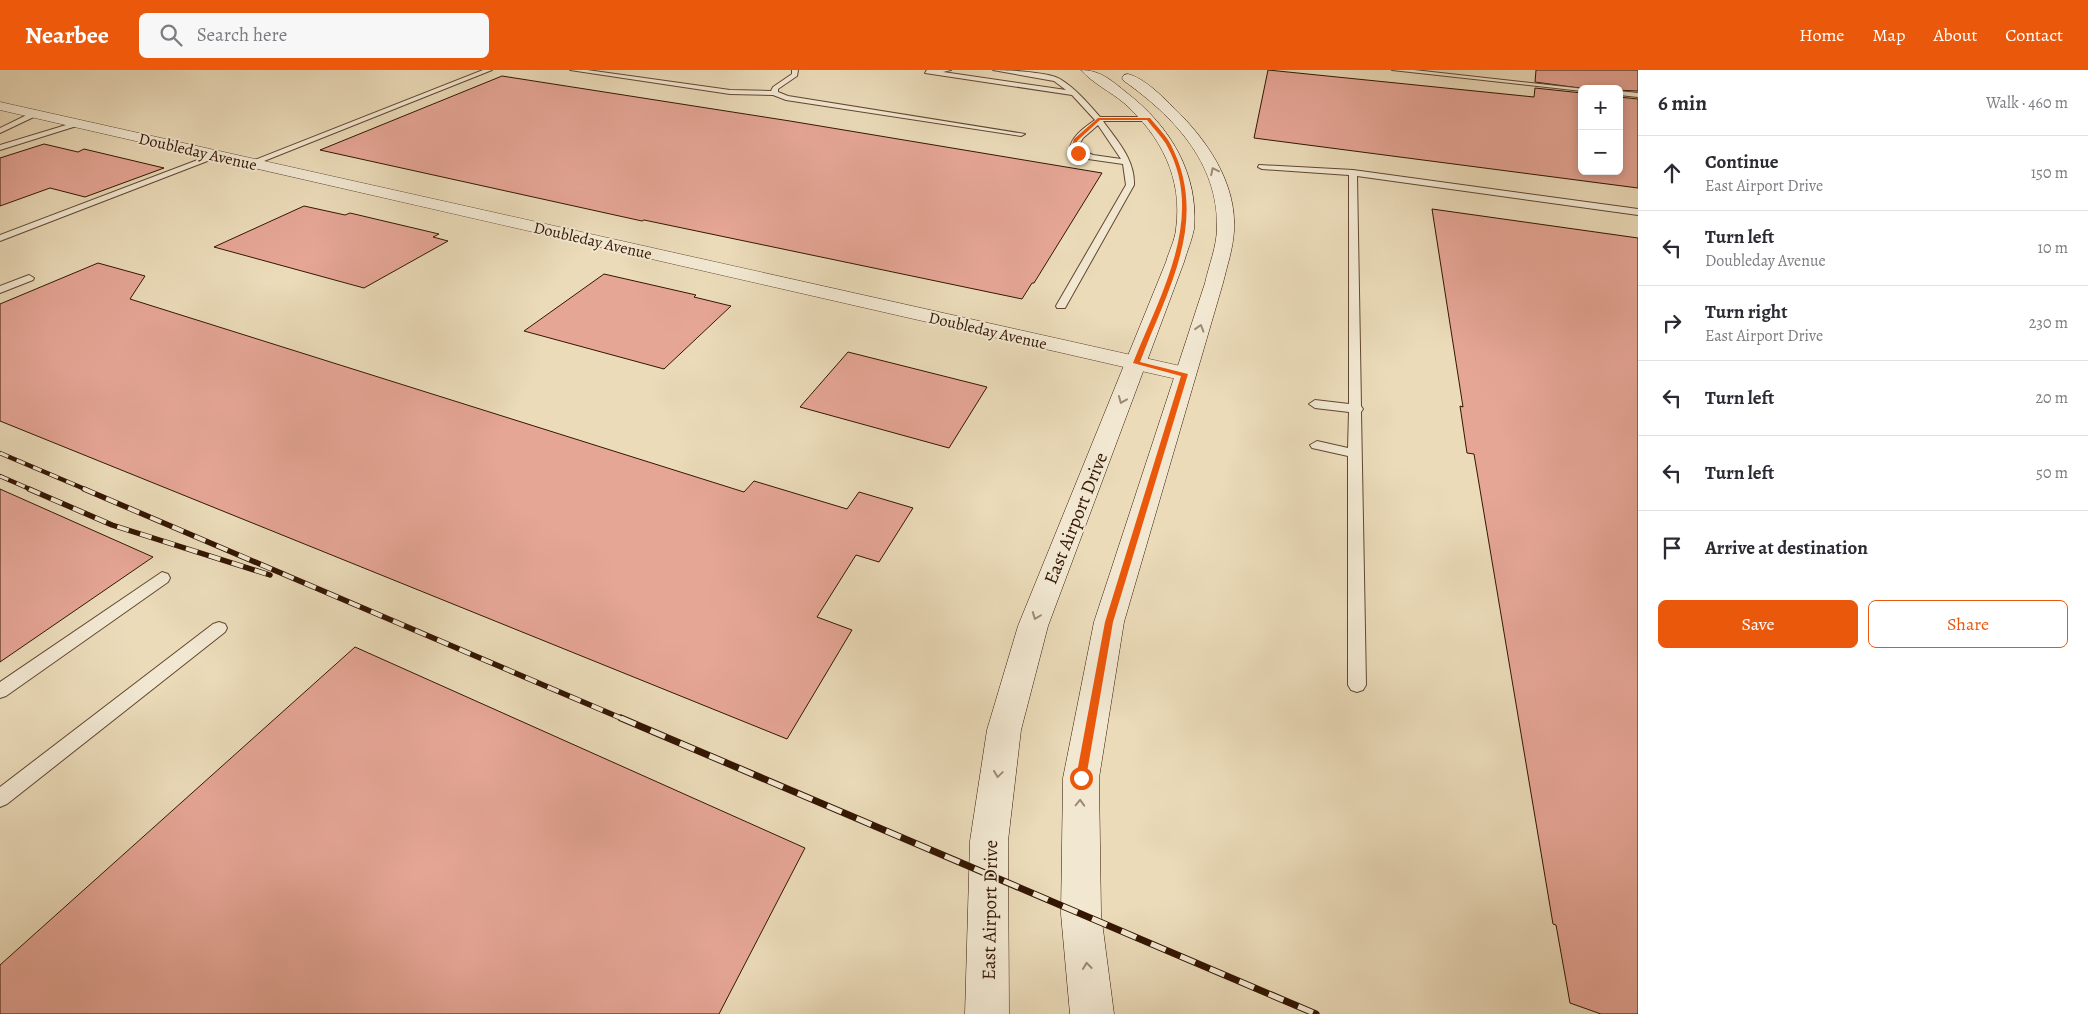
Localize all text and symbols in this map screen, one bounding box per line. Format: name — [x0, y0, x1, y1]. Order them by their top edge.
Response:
search box — [139, 13, 489, 58]
text: Nearbee — [25, 19, 109, 51]
icon: search — [157, 21, 185, 49]
text: Search here — [197, 22, 287, 48]
text: Home — [1799, 23, 1844, 47]
text: Map — [1872, 23, 1905, 47]
text: About — [1933, 23, 1977, 47]
text: Contact — [2005, 23, 2063, 47]
map controls — [1578, 85, 1623, 175]
button: + — [1578, 85, 1623, 130]
text: 6 min — [1658, 89, 1707, 117]
text: Walk · 460 m — [1986, 92, 2068, 114]
street label: Doubleday Avenue — [136, 128, 259, 176]
button: − — [1578, 130, 1623, 175]
route end — [1067, 142, 1090, 165]
text: Continue — [1705, 149, 1779, 175]
icon: ahead — [1658, 159, 1686, 187]
text: 150 m — [2031, 162, 2068, 184]
one-way arrow — [1209, 167, 1220, 176]
text: East Airport Drive — [1705, 175, 1823, 197]
street label: Doubleday Avenue — [531, 217, 654, 265]
text: Turn left — [1705, 224, 1774, 250]
icon: left — [1658, 234, 1686, 262]
text: 10 m — [2038, 237, 2068, 259]
text: Doubleday Avenue — [1705, 250, 1826, 272]
text: Turn right — [1705, 299, 1787, 325]
street label: Doubleday Avenue — [926, 307, 1049, 355]
icon: right — [1658, 309, 1686, 337]
text: 230 m — [2029, 312, 2068, 334]
one-way arrow — [1194, 324, 1204, 333]
text: East Airport Drive — [1705, 325, 1823, 347]
icon: left — [1658, 384, 1686, 412]
text: Turn left — [1705, 385, 1774, 411]
text: 20 m — [2035, 387, 2068, 409]
one-way arrow — [1118, 395, 1128, 404]
street label: East Airport Drive — [1038, 449, 1114, 588]
icon: left — [1658, 459, 1686, 487]
text: Turn left — [1705, 460, 1774, 486]
text: 50 m — [2036, 462, 2068, 484]
icon: arrive — [1658, 534, 1686, 562]
text: Arrive at destination — [1705, 535, 1868, 561]
button: Save — [1658, 600, 1858, 648]
button: Share — [1868, 600, 2068, 648]
one-way arrow — [1032, 611, 1043, 620]
route start — [1070, 767, 1093, 790]
one-way arrow — [993, 770, 1004, 778]
one-way arrow — [1075, 799, 1086, 807]
street label: East Airport Drive — [976, 840, 1004, 980]
one-way arrow — [1082, 961, 1093, 969]

